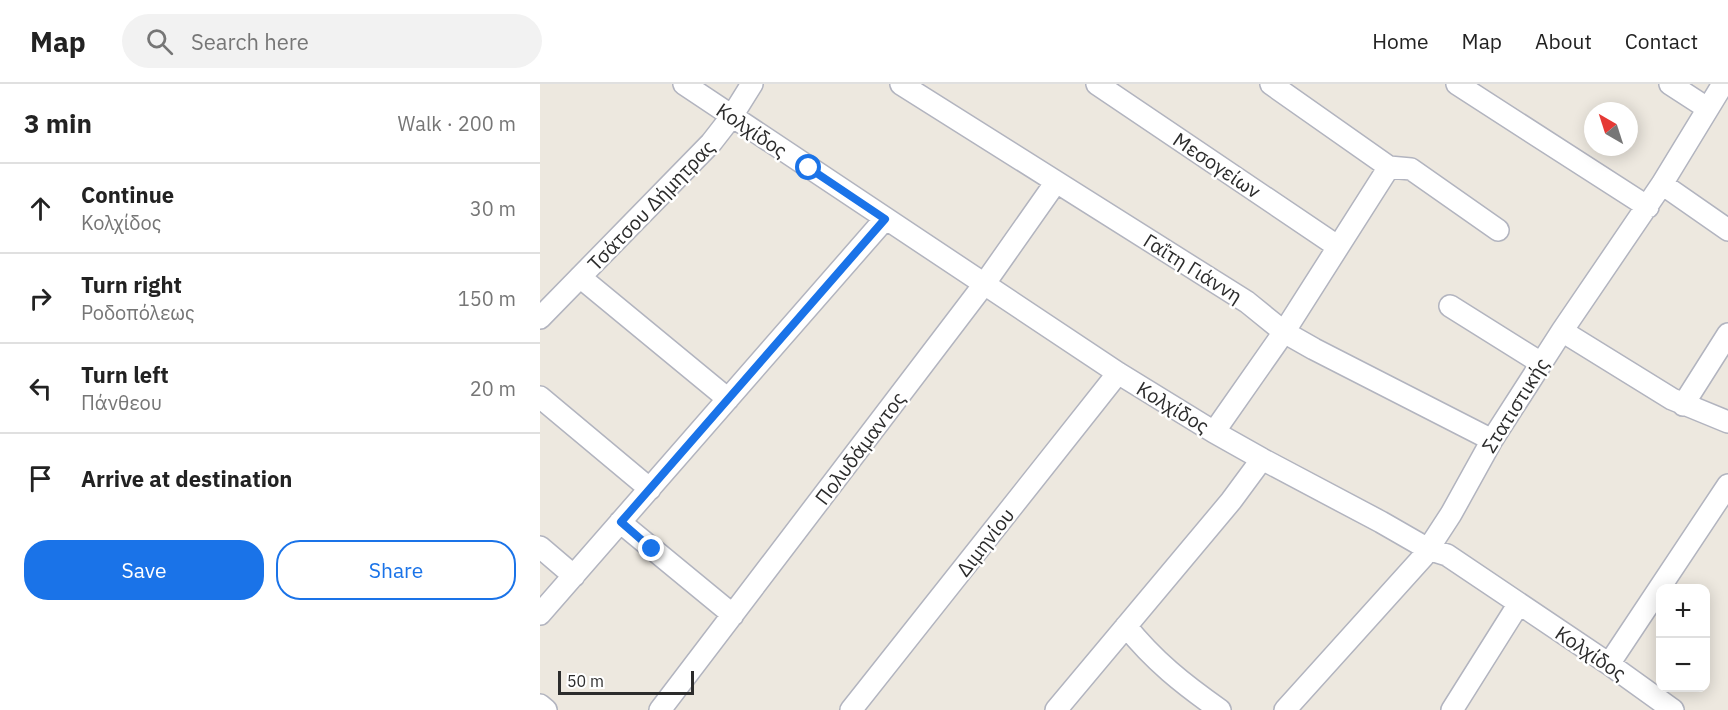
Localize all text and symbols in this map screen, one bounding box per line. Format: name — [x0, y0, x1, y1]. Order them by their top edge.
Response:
search box — [122, 14, 542, 68]
text: Map — [30, 23, 86, 60]
icon: search — [143, 25, 176, 58]
text: Search here — [191, 27, 309, 56]
text: Home — [1372, 27, 1429, 55]
text: Map — [1462, 27, 1502, 55]
text: About — [1535, 27, 1592, 55]
text: Contact — [1625, 27, 1698, 55]
street label: Κολχίδος — [711, 96, 793, 164]
north arrow — [1584, 102, 1638, 156]
text: 3 min — [24, 106, 92, 140]
text: Walk · 200 m — [398, 110, 516, 137]
street label: Μεσογείων — [1168, 126, 1266, 204]
street label: Τσάτσου Δήμητρας — [581, 134, 721, 276]
route start — [795, 154, 821, 180]
text: Continue — [81, 180, 174, 209]
icon: ahead — [24, 192, 57, 225]
text: 30 m — [470, 195, 516, 222]
text: Κολχίδος — [81, 209, 161, 236]
street label: Γαΐτη Γιάννη — [1138, 227, 1248, 309]
text: Turn right — [81, 270, 182, 299]
icon: right — [24, 282, 57, 315]
text: 150 m — [458, 285, 516, 312]
text: Ροδοπόλεως — [81, 299, 195, 326]
street label: Στατιστικής — [1475, 352, 1555, 458]
text: Turn left — [81, 360, 169, 389]
icon: left — [24, 372, 57, 405]
text: 20 m — [470, 375, 516, 402]
street label: Κολχίδος — [1132, 375, 1214, 439]
street label: Πολυδάμαντος — [809, 386, 911, 510]
text: Πάνθεου — [81, 389, 162, 416]
icon: arrive — [24, 462, 57, 495]
text: Arrive at destination — [81, 464, 292, 493]
street label: Διμηνίου — [950, 502, 1020, 582]
route end — [638, 535, 664, 561]
button: Save — [24, 540, 264, 600]
button: Share — [276, 540, 516, 600]
map controls — [1656, 584, 1710, 692]
button: + — [1656, 584, 1710, 638]
street label: Κολχίδος — [1550, 619, 1632, 687]
button: − — [1656, 638, 1710, 692]
scale bar — [558, 668, 694, 696]
text: 50 m — [567, 671, 604, 691]

